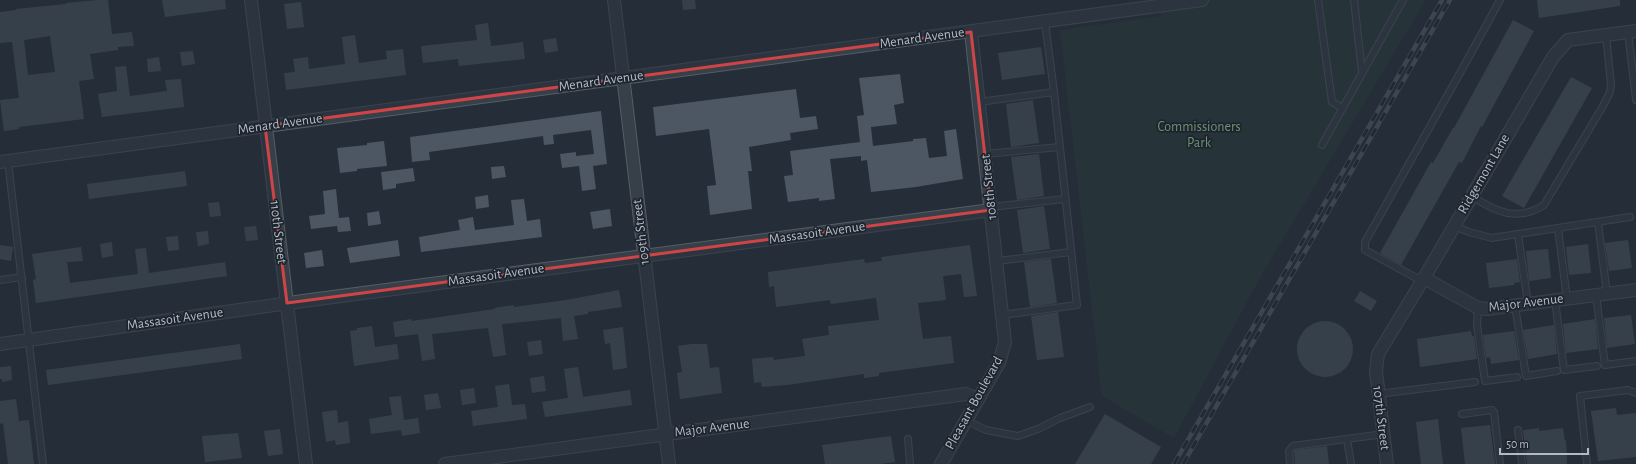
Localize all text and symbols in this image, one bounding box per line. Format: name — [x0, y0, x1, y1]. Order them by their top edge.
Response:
street label: Menard Avenue — [879, 25, 965, 51]
street label: Menard Avenue — [558, 68, 644, 94]
street label: Menard Avenue — [237, 111, 323, 137]
park label: Commissioners Park — [1157, 120, 1241, 150]
street label: Ridgemont Lane — [1456, 132, 1512, 216]
street label: 108th Street — [979, 153, 999, 220]
street label: 109th Street — [630, 198, 652, 266]
street label: 110th Street — [267, 199, 289, 265]
street label: Massasoit Avenue — [768, 219, 866, 247]
street label: Massasoit Avenue — [447, 261, 545, 289]
street label: Major Avenue — [1488, 291, 1564, 315]
street label: Massasoit Avenue — [126, 305, 224, 333]
street label: Pleasant Boulevard — [943, 354, 1005, 452]
street label: 107th Street — [1370, 385, 1392, 452]
street label: Major Avenue — [674, 416, 750, 440]
scale bar — [1500, 430, 1588, 456]
text: 50 m — [1506, 438, 1529, 450]

